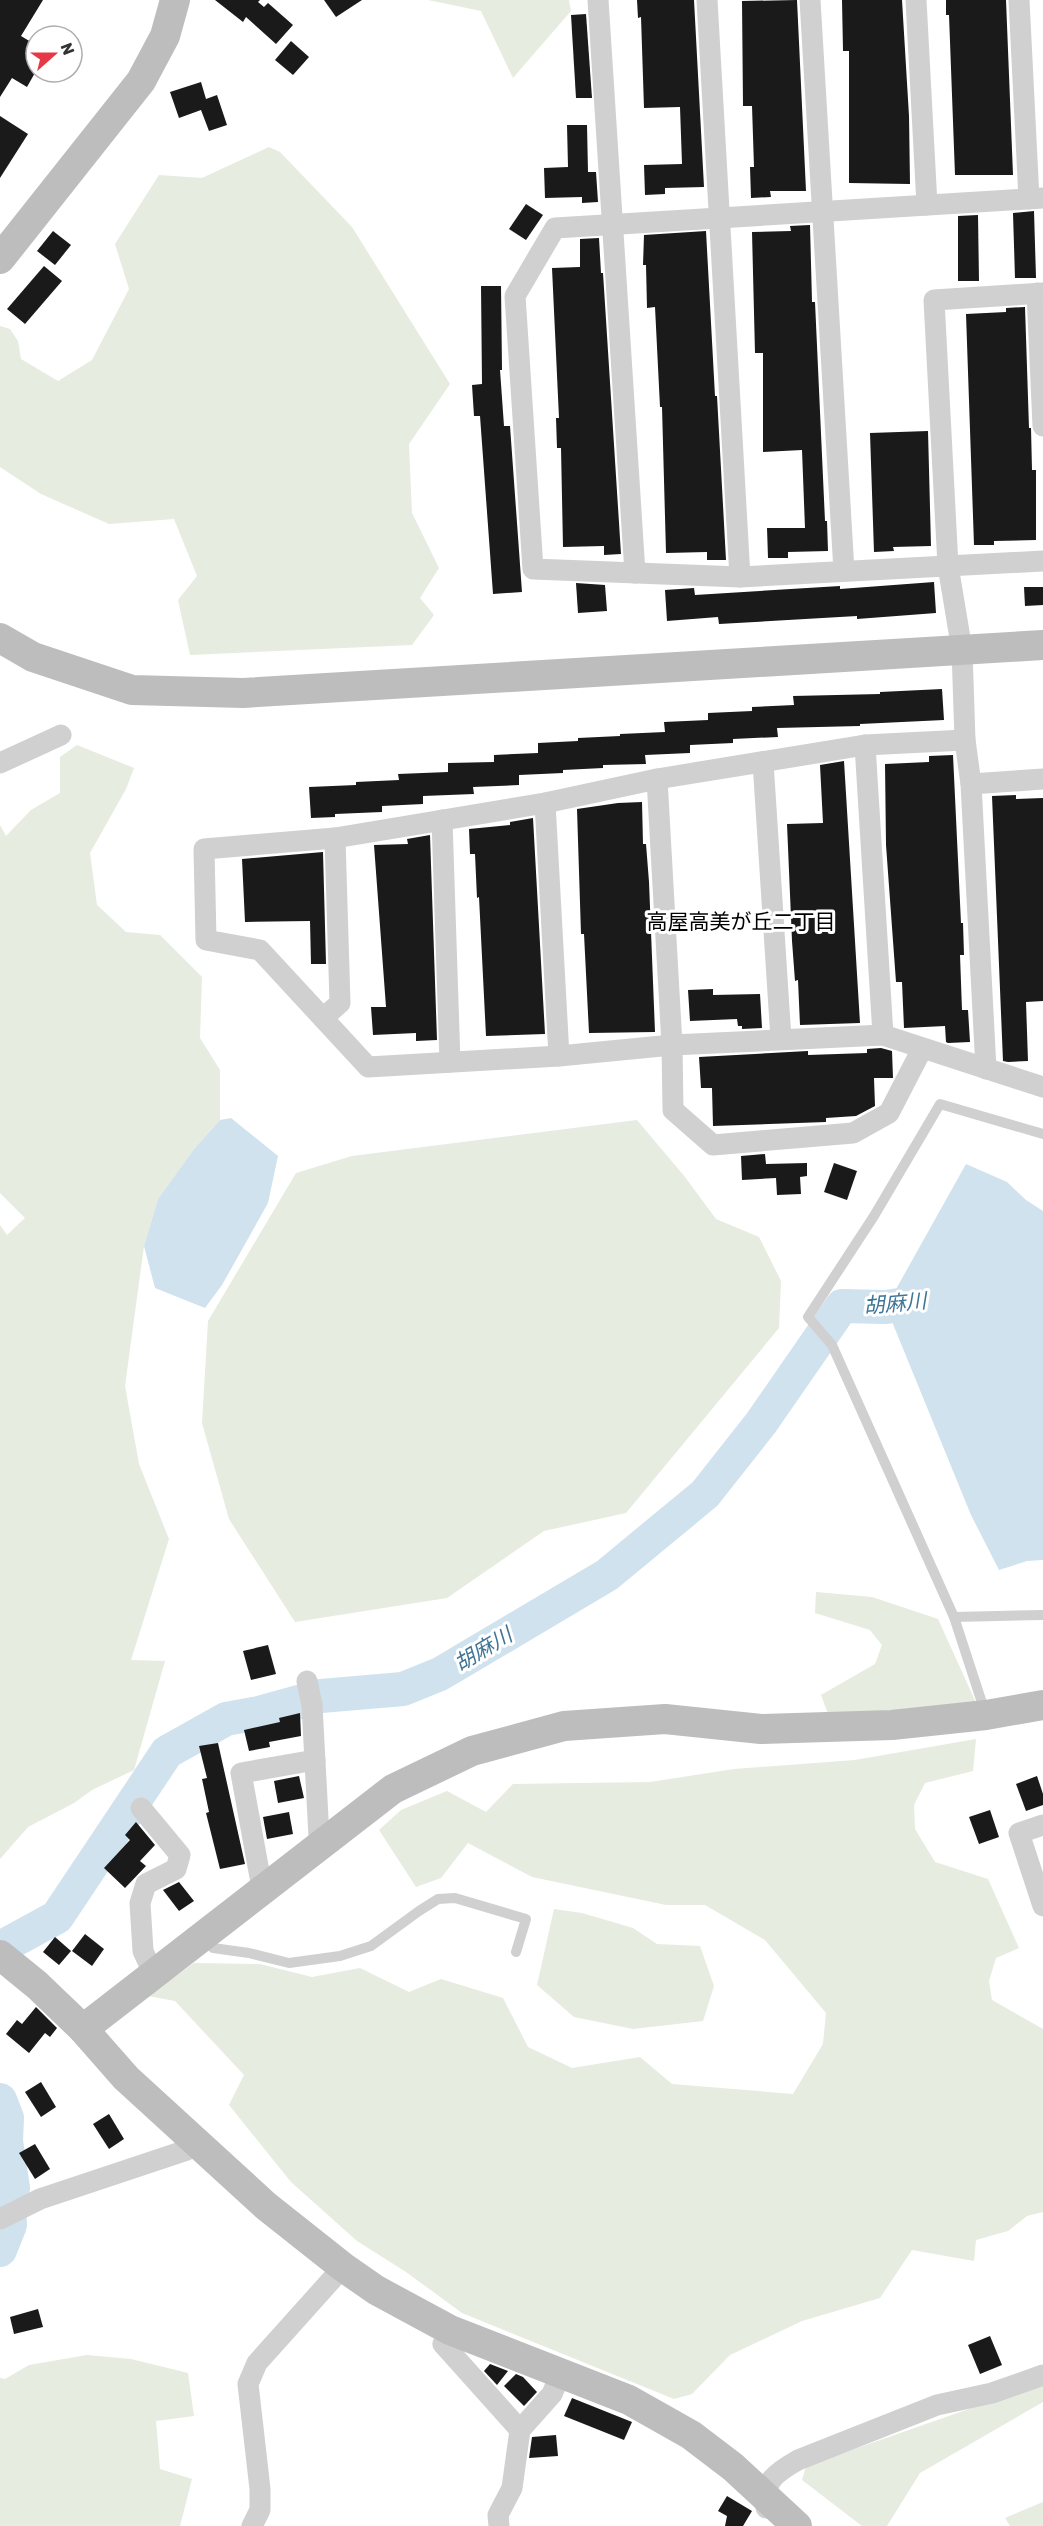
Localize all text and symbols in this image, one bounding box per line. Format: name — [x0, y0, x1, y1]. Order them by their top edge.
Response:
north arrow — [24, 24, 84, 84]
text: N — [57, 40, 78, 58]
district label: 高屋高美が丘二丁目 — [647, 909, 836, 934]
water label: 胡麻川 — [863, 1288, 929, 1318]
water label: 胡麻川 — [450, 1621, 518, 1676]

